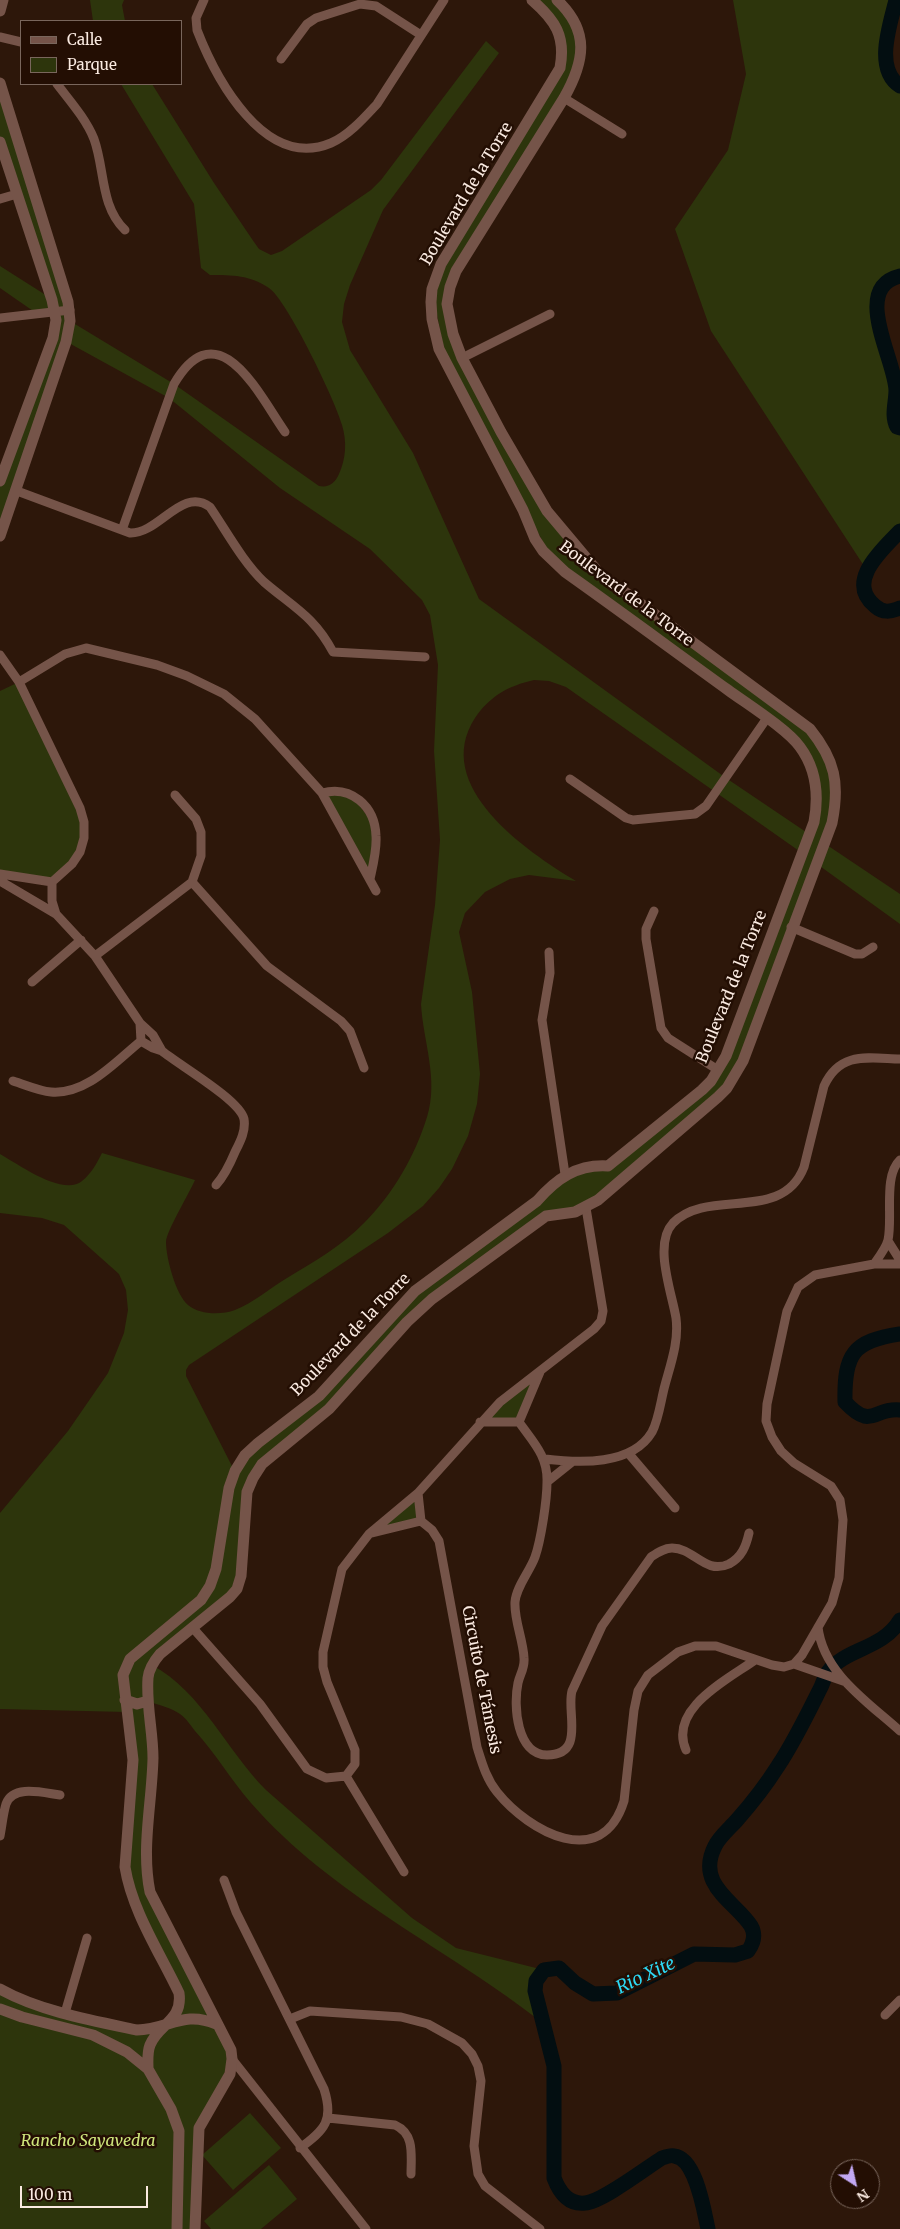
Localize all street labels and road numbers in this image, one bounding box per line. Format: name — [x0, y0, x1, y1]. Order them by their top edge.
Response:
street label: Boulevard de la Torre — [417, 119, 517, 269]
street label: Boulevard de la Torre — [555, 537, 697, 651]
street label: Boulevard de la Torre — [693, 908, 771, 1066]
street label: Boulevard de la Torre — [287, 1270, 415, 1400]
street label: Circuito de Támesis — [457, 1604, 505, 1756]

